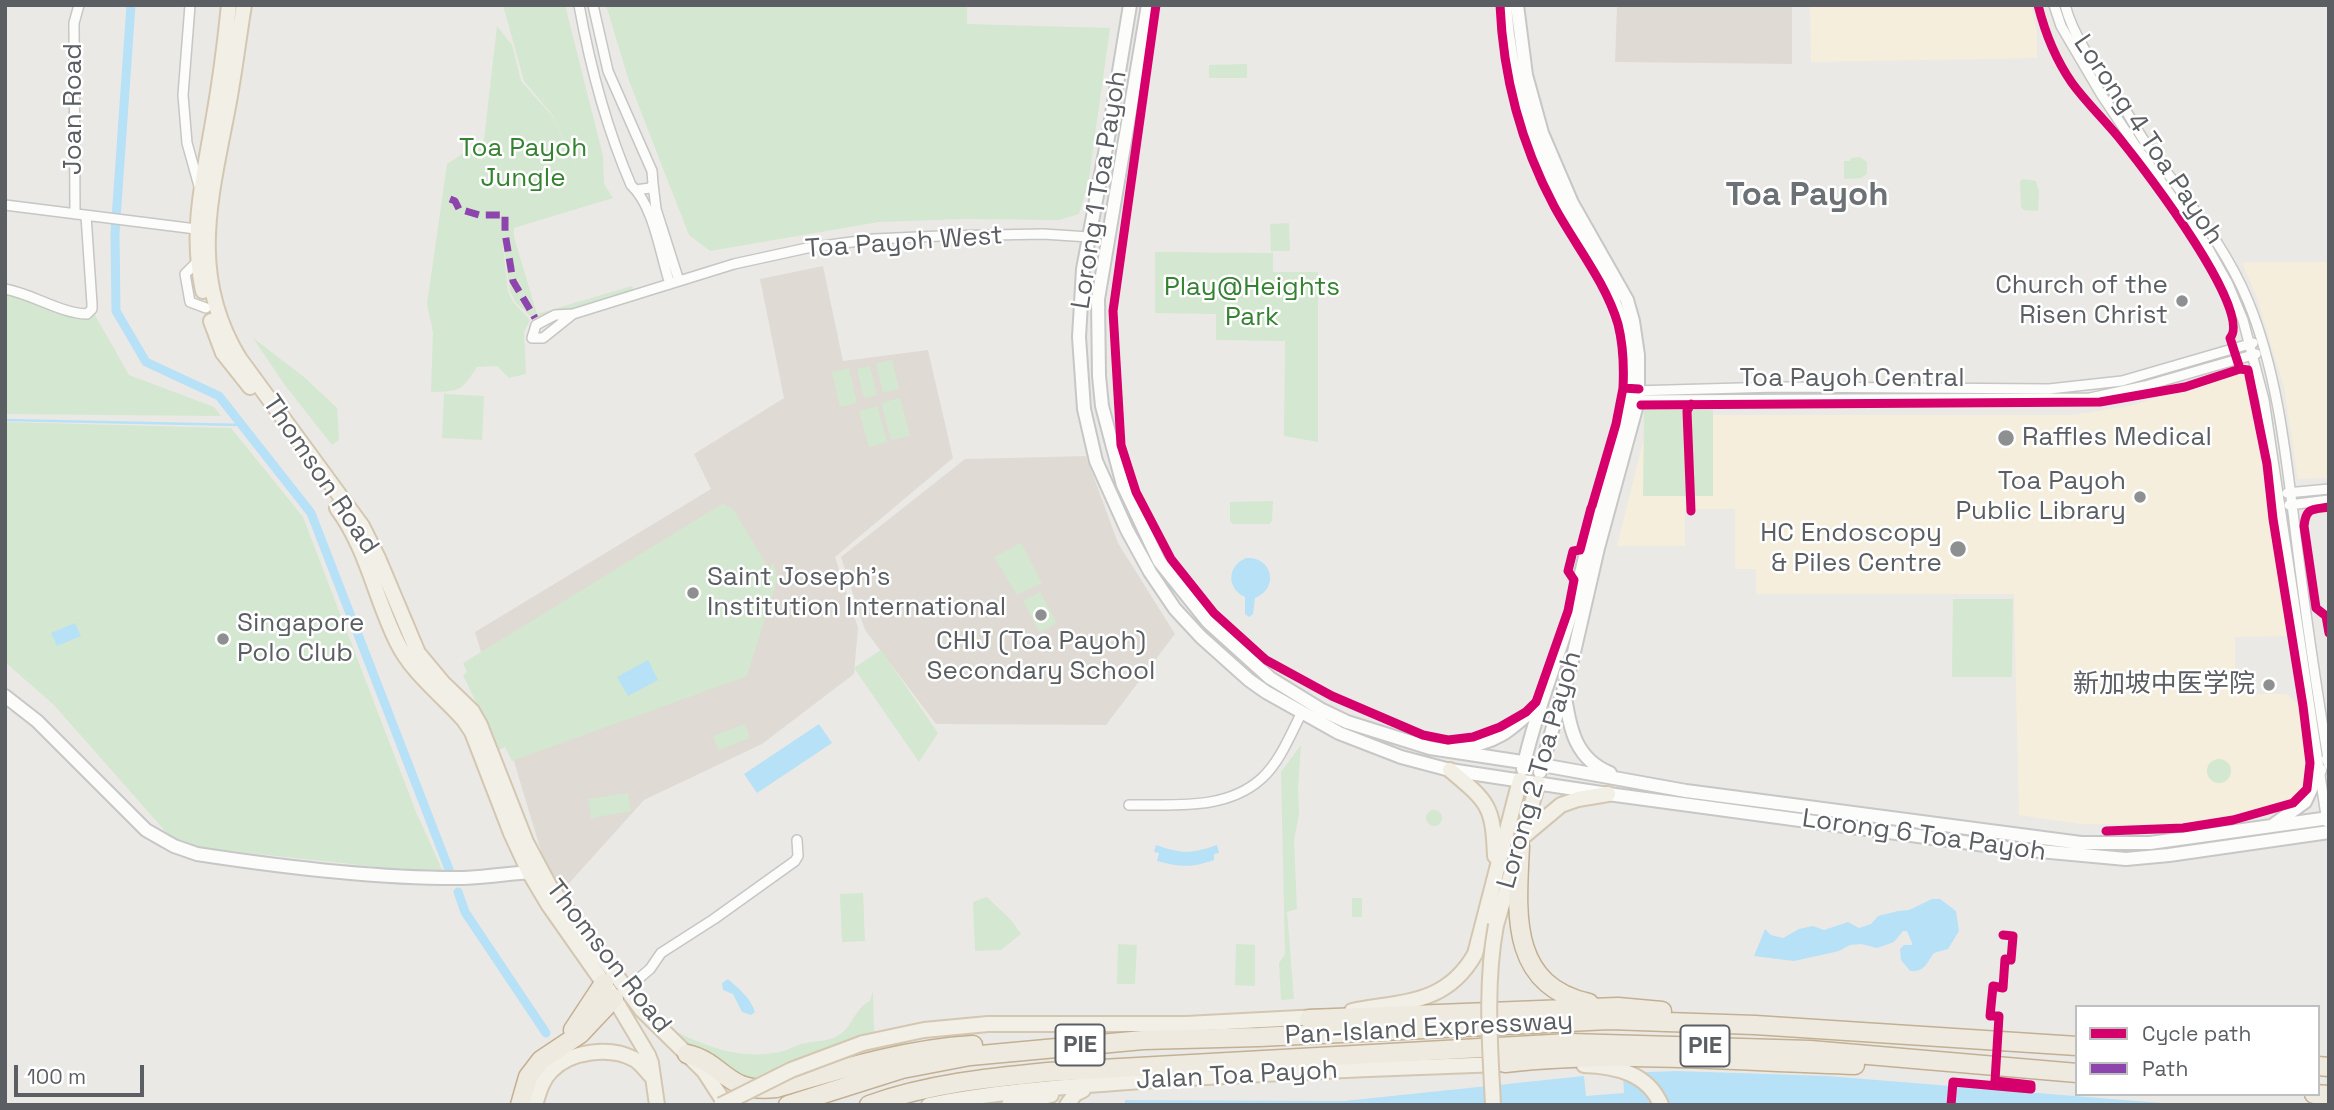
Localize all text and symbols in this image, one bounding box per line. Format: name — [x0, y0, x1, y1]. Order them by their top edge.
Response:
street label: Lorong 4 Toa Payoh — [2066, 29, 2230, 251]
street label: Joan Road — [58, 43, 90, 175]
street label: Lorong 1 Toa Payoh — [1066, 69, 1134, 311]
park label: Toa Payoh Jungle — [459, 133, 587, 194]
district label: Toa Payoh — [1725, 176, 1889, 216]
street label: Toa Payoh West — [804, 221, 1004, 265]
place label: Church of the Risen Christ — [1995, 270, 2168, 332]
park label: Play@Heights Park — [1164, 272, 1340, 334]
marker: Church of the Risen Christ — [2174, 293, 2190, 309]
street label: Toa Payoh Central — [1739, 363, 1965, 395]
street label: Thomson Road — [255, 389, 385, 561]
place label: Raffles Medical — [2022, 422, 2212, 454]
marker: Raffles Medical — [1996, 428, 2016, 448]
place label: Toa Payoh Public Library — [1955, 466, 2126, 528]
marker: Toa Payoh Public Library — [2132, 489, 2148, 505]
place label: HC Endoscopy & Piles Centre — [1760, 518, 1942, 580]
marker: HC Endoscopy & Piles Centre — [1948, 539, 1968, 559]
place label: Saint Joseph's Institution International — [707, 562, 1006, 624]
marker: Saint Joseph's Institution International — [685, 585, 701, 601]
marker: CHIJ (Toa Payoh) Secondary School — [1033, 607, 1049, 623]
place label: Singapore Polo Club — [237, 608, 364, 670]
place label: CHIJ (Toa Payoh) Secondary School — [927, 626, 1155, 688]
marker: Singapore Polo Club — [215, 631, 231, 647]
street label: Lorong 2 Toa Payoh — [1491, 648, 1589, 892]
place label: 新加坡中医学院 — [2073, 669, 2255, 701]
marker: 新加坡中医学院 — [2261, 677, 2277, 693]
street label: Lorong 6 Toa Payoh — [1800, 803, 2048, 869]
street label: Thomson Road — [538, 874, 678, 1040]
legend — [2075, 1005, 2320, 1096]
street label: Pan-Island Expressway — [1284, 1006, 1574, 1052]
text: Cycle path — [2142, 1020, 2251, 1047]
road number: PIE — [1056, 1024, 1104, 1065]
road number: PIE — [1680, 1026, 1730, 1066]
scale bar — [18, 1050, 147, 1094]
street label: Jalan Toa Payoh — [1135, 1055, 1339, 1097]
text: Path — [2142, 1055, 2188, 1082]
text: 100 m — [27, 1063, 86, 1090]

